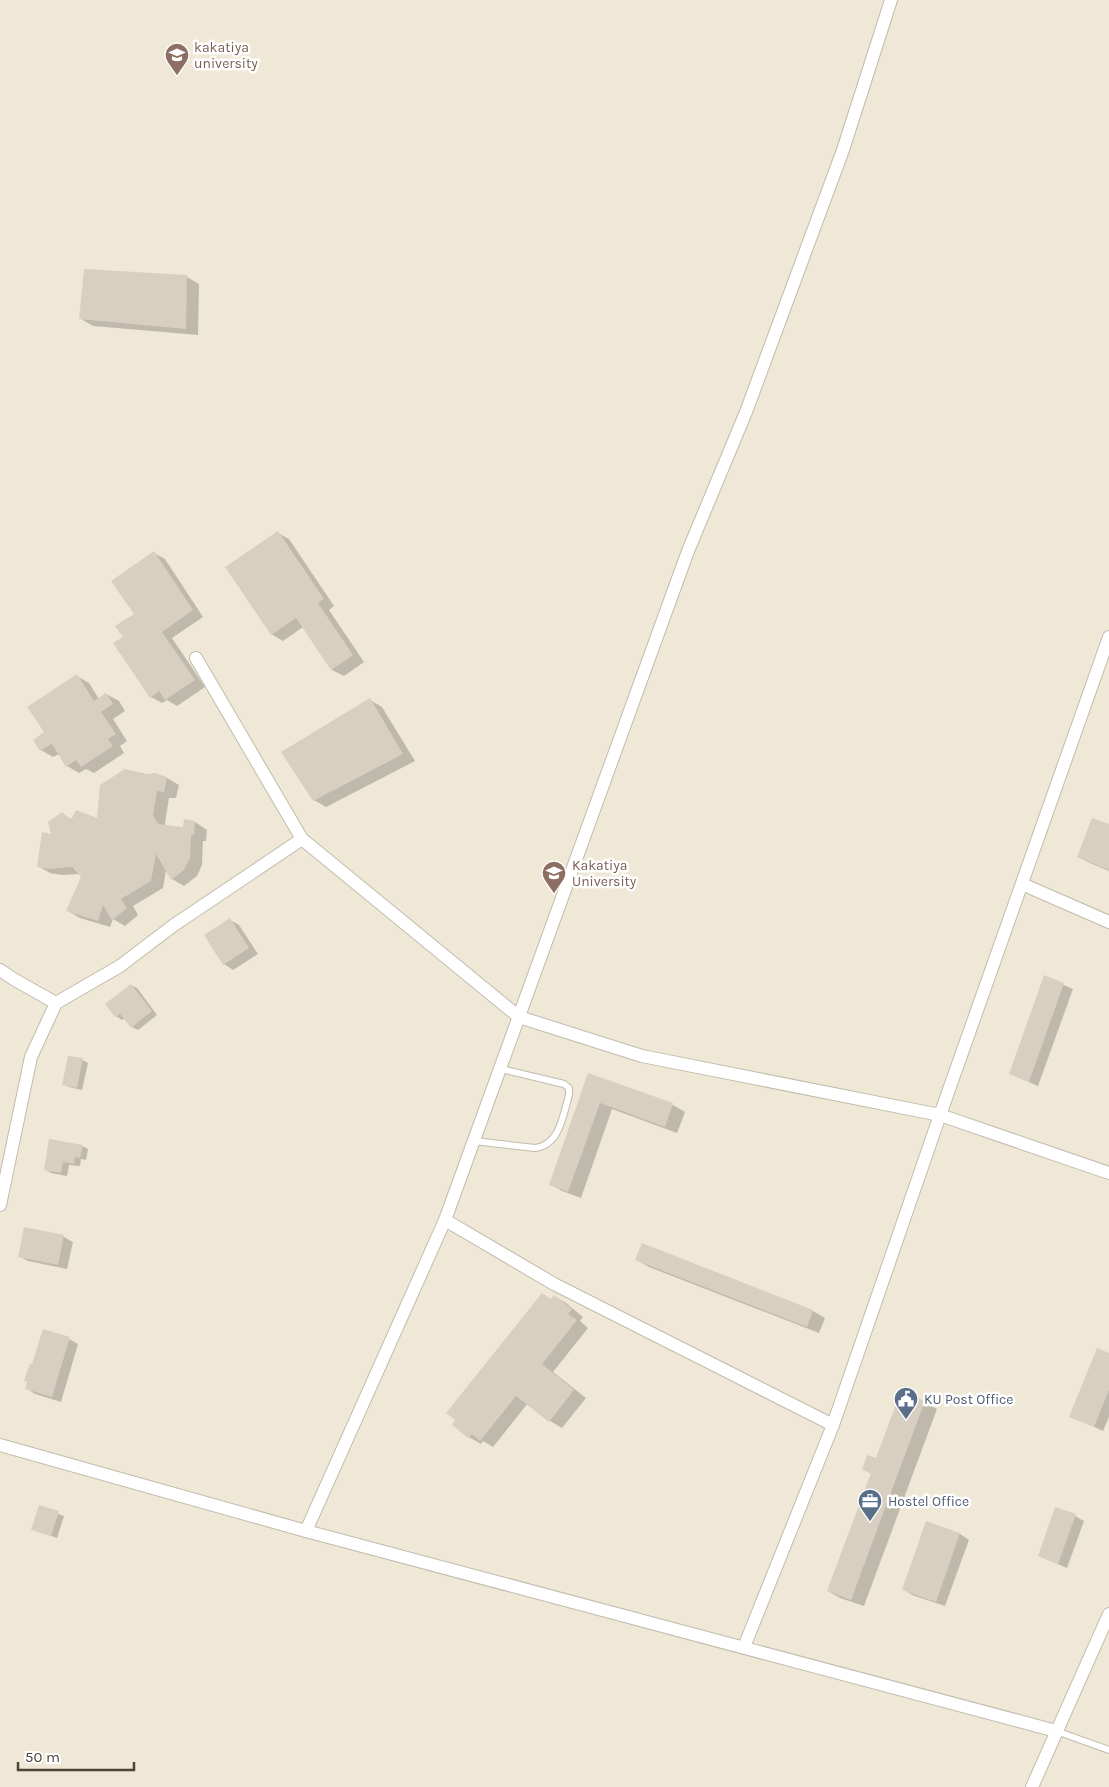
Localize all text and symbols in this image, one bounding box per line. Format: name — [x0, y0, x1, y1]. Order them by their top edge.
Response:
place label: kakatiya university — [194, 39, 258, 72]
school or university icon: kakatiya university — [164, 42, 190, 76]
place label: Kakatiya University — [572, 857, 637, 890]
school or university icon: Kakatiya University — [541, 860, 567, 894]
public building icon: KU Post Office — [893, 1386, 919, 1420]
place label: KU Post Office — [924, 1391, 1014, 1408]
office icon: Hostel Office — [857, 1488, 883, 1522]
place label: Hostel Office — [888, 1493, 969, 1510]
scale bar — [18, 1740, 134, 1772]
text: 50 m — [25, 1748, 60, 1766]

